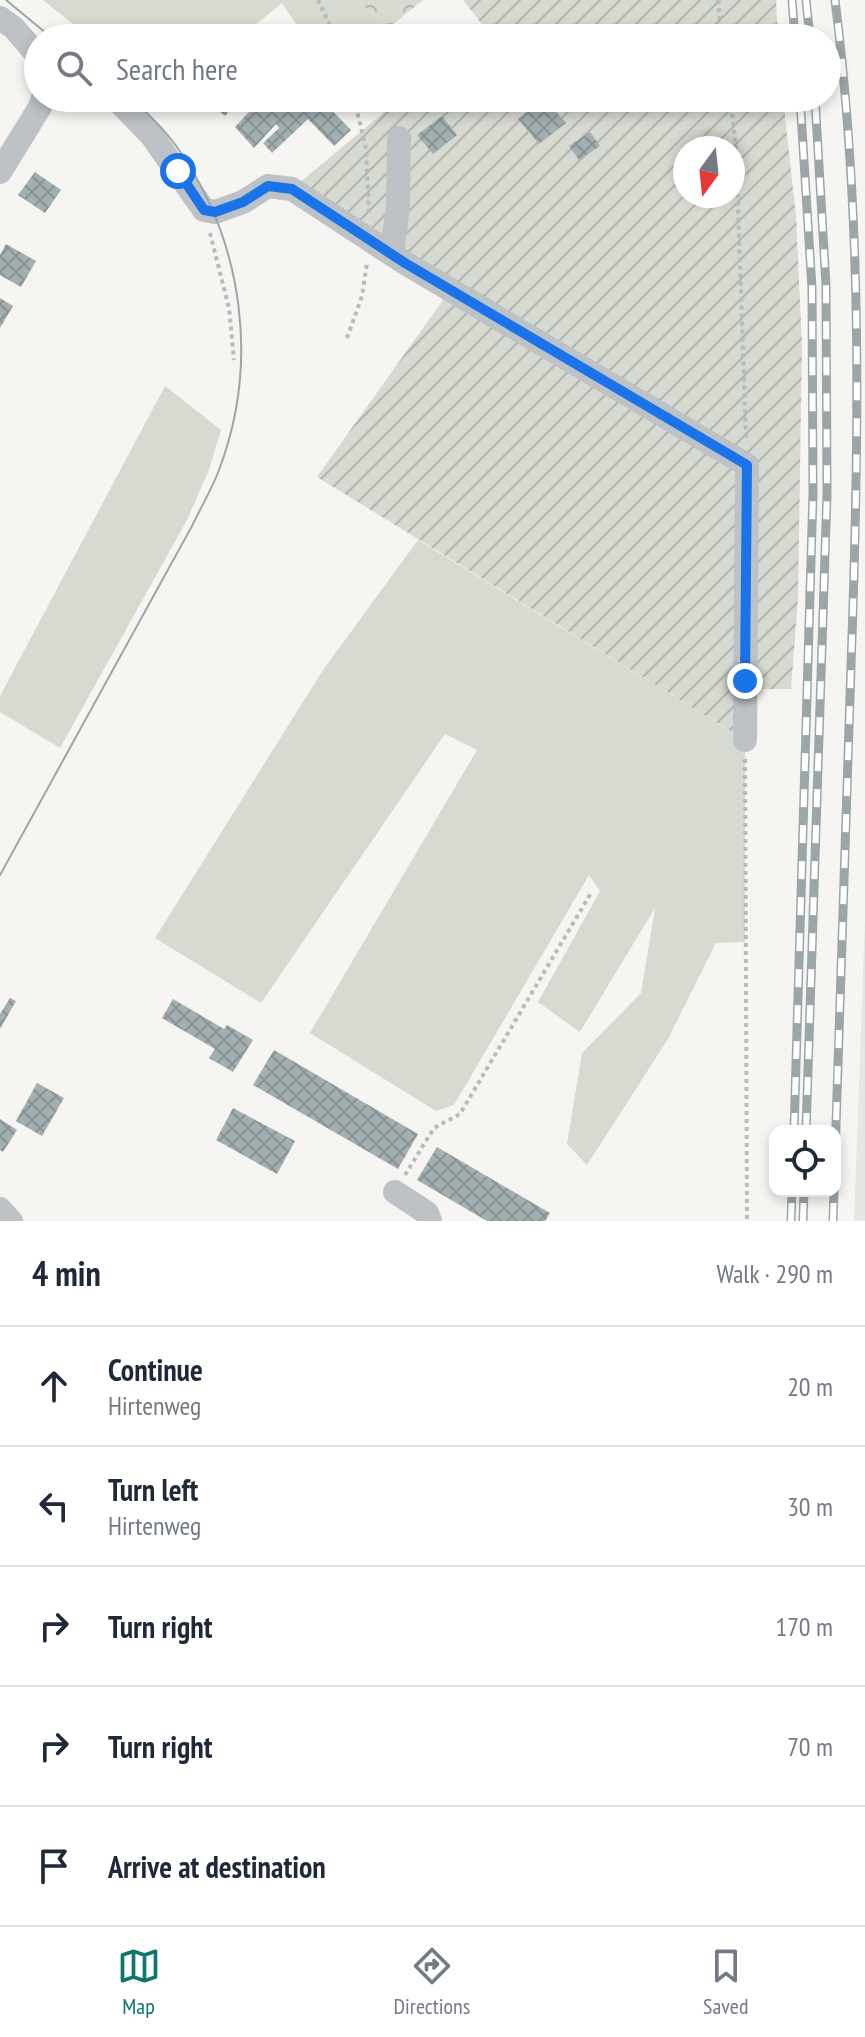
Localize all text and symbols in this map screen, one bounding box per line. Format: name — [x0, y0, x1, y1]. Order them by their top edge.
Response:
search box — [24, 24, 841, 112]
icon: search — [52, 46, 96, 90]
text: Search here — [116, 49, 238, 88]
north arrow — [673, 136, 745, 208]
route start — [160, 153, 196, 189]
route end — [727, 663, 763, 699]
map controls — [769, 1125, 841, 1197]
button: locate — [769, 1125, 841, 1197]
text: 4 min — [32, 1251, 101, 1295]
text: Walk · 290 m — [716, 1257, 833, 1290]
text: Continue — [108, 1350, 203, 1389]
icon: ahead — [32, 1364, 76, 1408]
text: 20 m — [787, 1370, 833, 1403]
text: Hirtenweg — [108, 1389, 201, 1422]
text: Turn left — [108, 1470, 198, 1509]
icon: left — [32, 1484, 76, 1528]
text: 30 m — [787, 1490, 833, 1523]
text: Hirtenweg — [108, 1509, 201, 1542]
icon: right — [32, 1604, 76, 1648]
text: Turn right — [108, 1607, 212, 1646]
text: 170 m — [775, 1610, 833, 1643]
icon: right — [32, 1724, 76, 1768]
text: Turn right — [108, 1727, 212, 1766]
text: 70 m — [787, 1730, 833, 1763]
icon: arrive — [32, 1844, 76, 1888]
text: Arrive at destination — [108, 1847, 326, 1886]
tab: Map — [117, 1944, 161, 2020]
tab: Directions — [394, 1944, 470, 2020]
tab: Saved — [703, 1944, 748, 2020]

